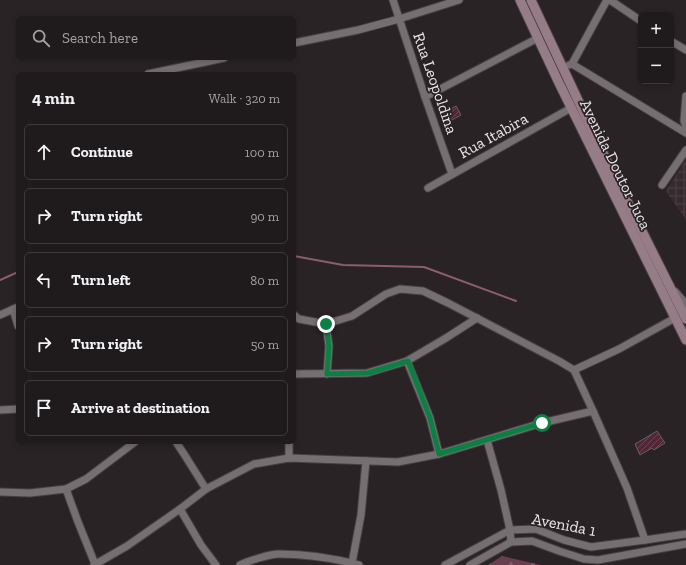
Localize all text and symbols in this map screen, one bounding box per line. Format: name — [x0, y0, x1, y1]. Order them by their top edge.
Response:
map controls — [638, 12, 674, 84]
button: + — [638, 12, 674, 48]
search box — [16, 16, 296, 60]
icon: search — [30, 27, 52, 49]
text: Search here — [62, 29, 138, 47]
street label: Rua Leopoldina — [409, 30, 462, 137]
button: − — [638, 48, 674, 84]
text: 4 min — [32, 88, 75, 108]
text: Walk · 320 m — [208, 91, 280, 106]
street label: Avenida Doutor Juca — [576, 96, 655, 233]
street label: Rua Itabira — [455, 109, 531, 162]
icon: ahead — [33, 141, 55, 163]
text: Continue — [71, 143, 133, 161]
text: 100 m — [245, 145, 279, 160]
icon: right — [33, 205, 55, 227]
text: Turn right — [71, 207, 142, 225]
text: 90 m — [250, 209, 279, 224]
icon: left — [33, 269, 55, 291]
text: Turn left — [71, 271, 131, 289]
text: 80 m — [250, 273, 279, 288]
route end — [317, 315, 335, 333]
icon: right — [33, 333, 55, 355]
text: Turn right — [71, 335, 142, 353]
text: 50 m — [251, 337, 279, 352]
icon: arrive — [33, 397, 55, 419]
text: Arrive at destination — [71, 399, 210, 417]
route start — [533, 414, 551, 432]
street label: Avenida 1 — [530, 509, 598, 540]

